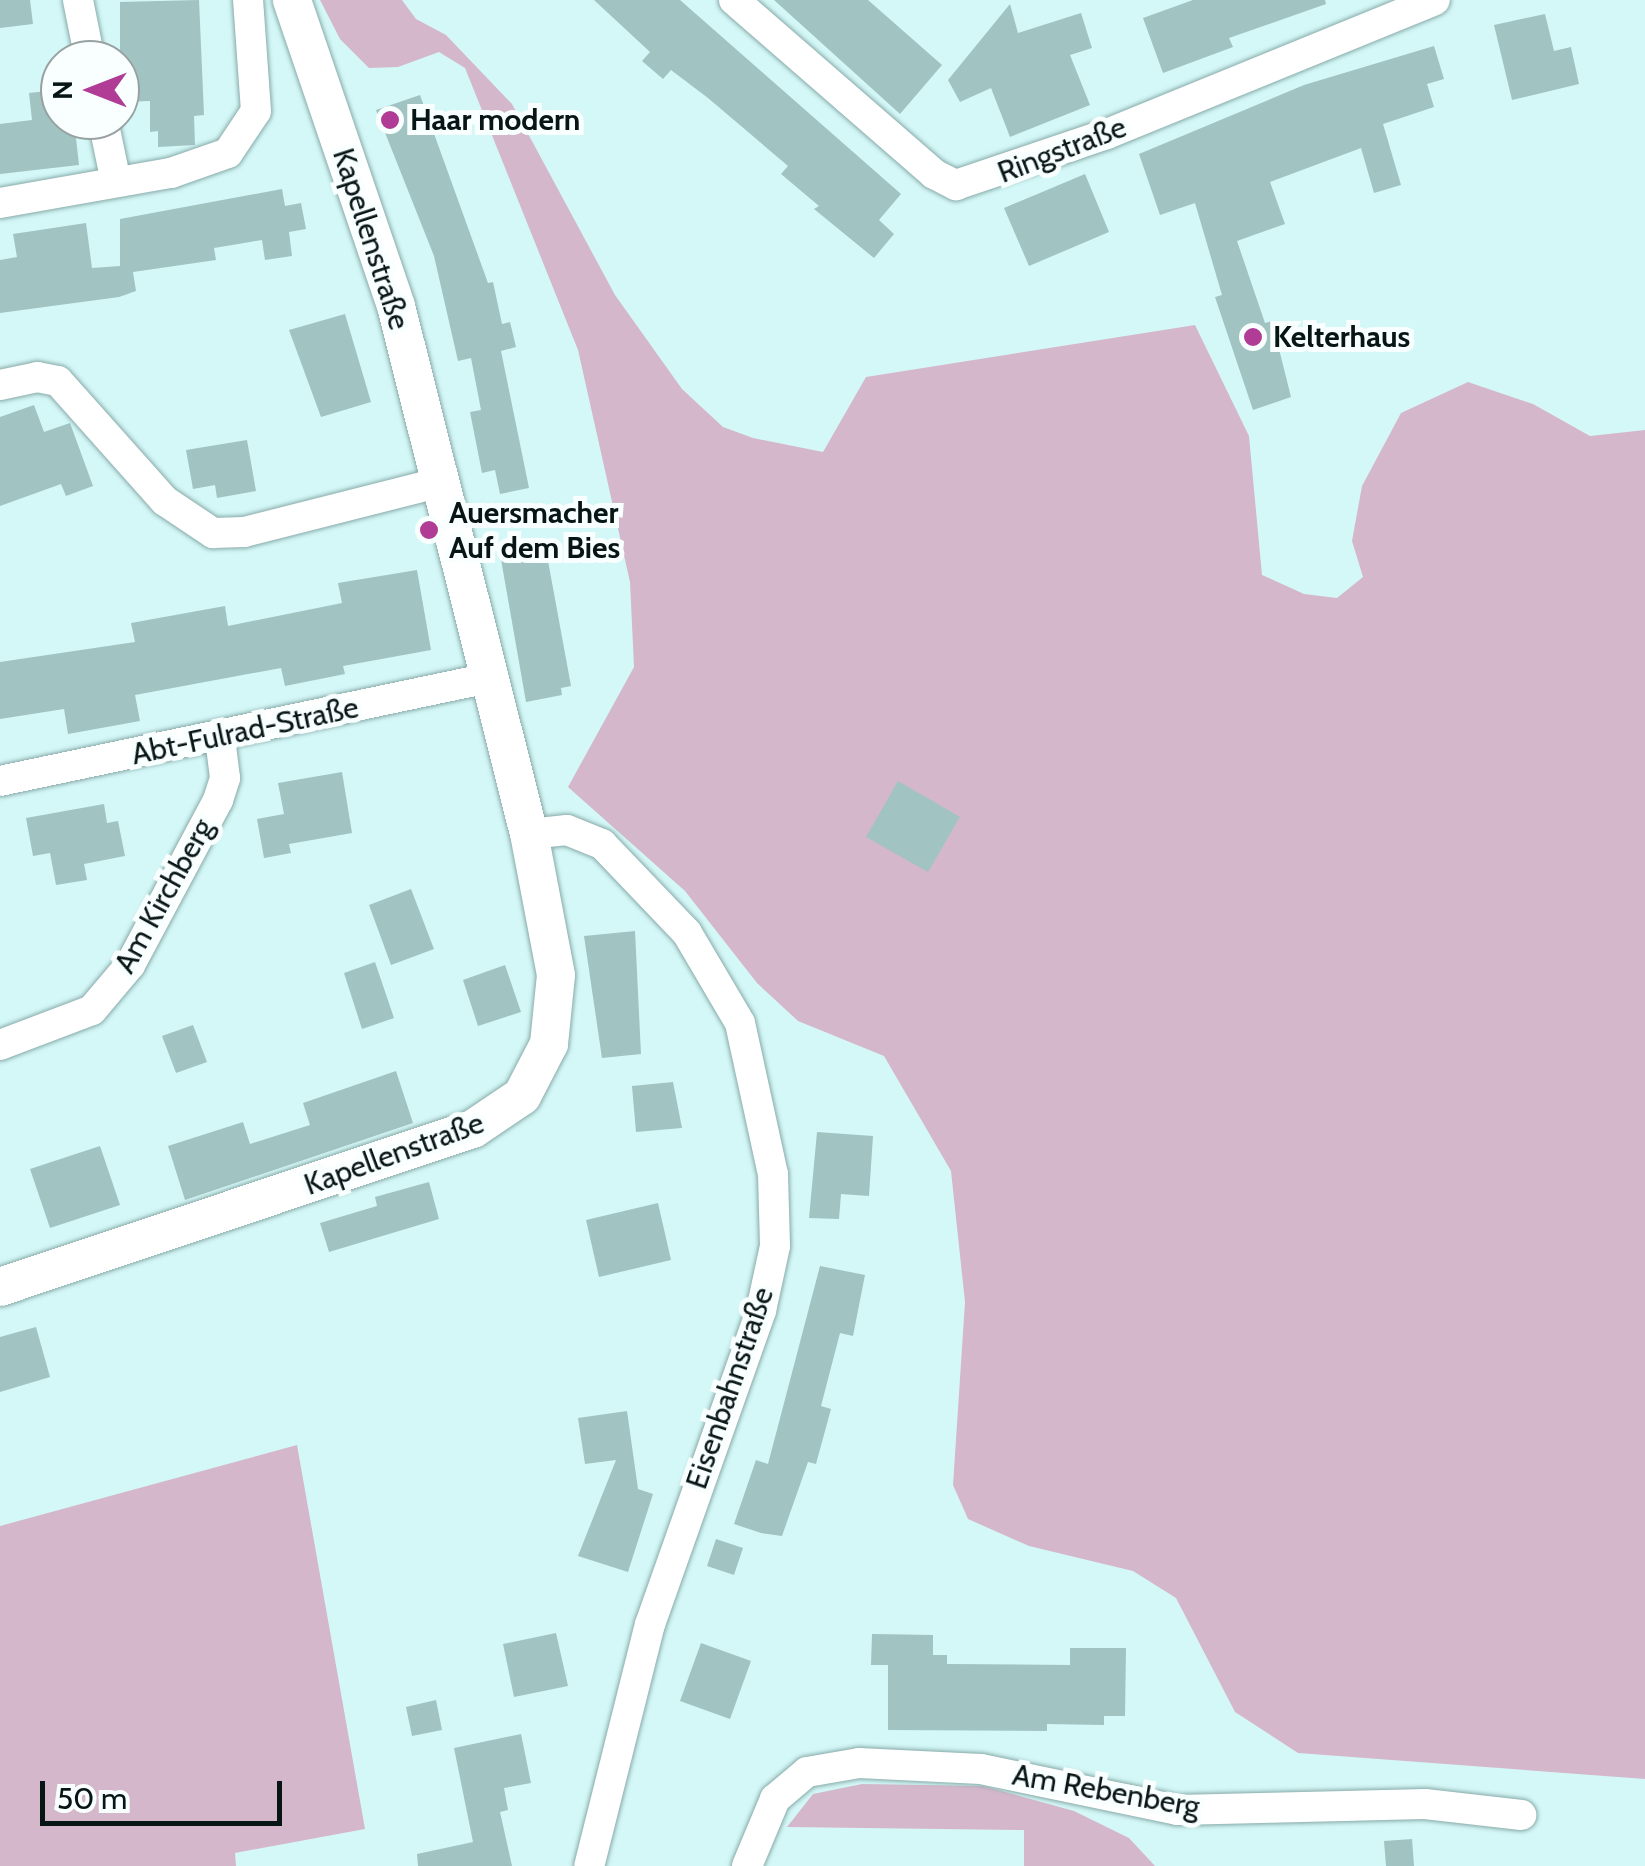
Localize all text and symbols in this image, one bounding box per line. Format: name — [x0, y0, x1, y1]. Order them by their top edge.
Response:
north arrow — [40, 40, 140, 140]
text: N — [45, 80, 79, 100]
place label: Haar modern — [410, 102, 580, 138]
marker: Haar modern — [379, 109, 401, 131]
street label: Ringstraße — [993, 109, 1131, 191]
street label: Kapellenstraße — [325, 144, 417, 334]
place label: Kelterhaus — [1273, 319, 1410, 355]
marker: Kelterhaus — [1242, 326, 1264, 348]
place label: Auersmacher Auf dem Bies — [449, 495, 620, 566]
marker: Auersmacher Auf dem Bies — [418, 519, 440, 541]
street label: Abt-Fulrad-Straße — [128, 689, 362, 773]
street label: Am Kirchberg — [107, 813, 221, 979]
street label: Kapellenstraße — [299, 1105, 489, 1203]
street label: Eisenbahnstraße — [679, 1282, 781, 1494]
street label: Am Rebenberg — [1010, 1757, 1202, 1825]
scale bar — [45, 1761, 288, 1823]
text: 50 m — [57, 1780, 127, 1817]

